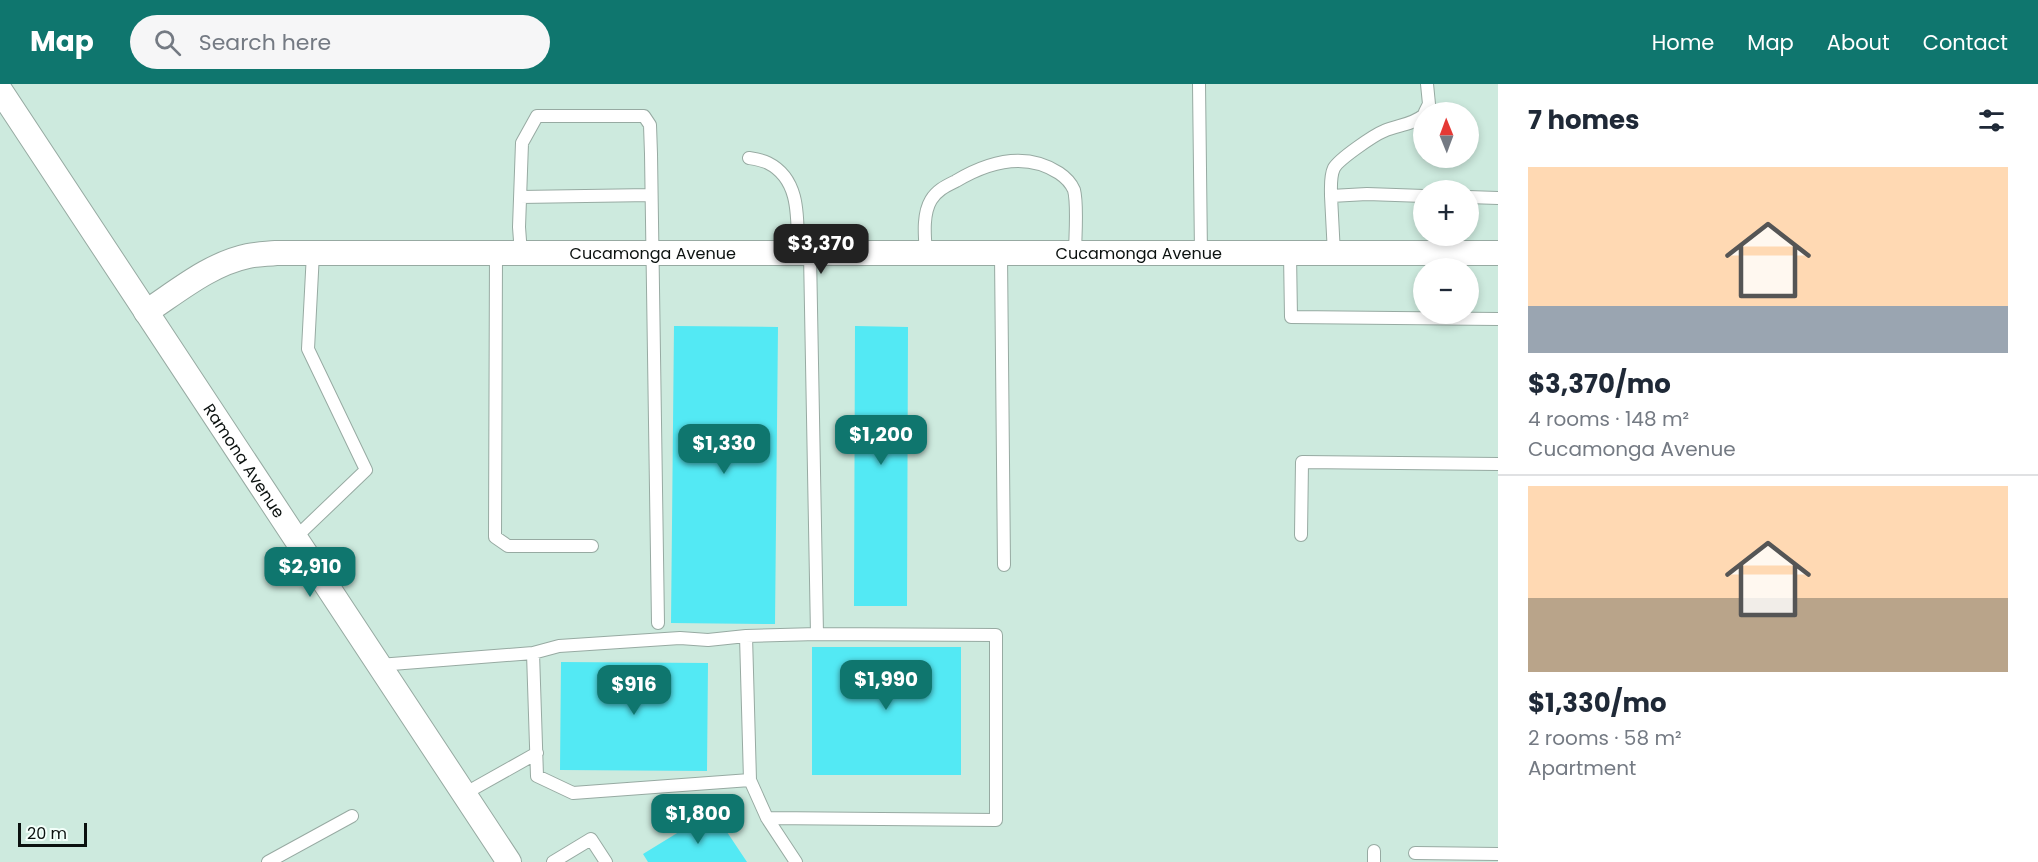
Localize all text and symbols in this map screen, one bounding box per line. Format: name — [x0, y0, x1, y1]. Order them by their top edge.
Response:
search box — [130, 15, 550, 69]
text: Map — [30, 22, 94, 61]
icon: search — [151, 26, 184, 59]
text: Search here — [199, 27, 331, 58]
text: Home — [1652, 28, 1714, 57]
text: Map — [1747, 28, 1794, 57]
text: About — [1827, 28, 1890, 57]
text: Contact — [1923, 28, 2008, 57]
north arrow — [1413, 102, 1479, 168]
map controls — [1413, 102, 1479, 324]
text: 7 homes — [1528, 102, 1640, 138]
icon: filters — [1975, 104, 2008, 137]
button: + — [1413, 180, 1479, 246]
icon: home — [1714, 206, 1822, 314]
pin: $3,370 — [772, 224, 870, 275]
text: $3,370 — [788, 229, 854, 257]
street label: Cucamonga Avenue — [570, 242, 736, 265]
street label: Cucamonga Avenue — [1056, 242, 1222, 265]
button: − — [1413, 258, 1479, 324]
text: $3,370/mo — [1528, 366, 1671, 402]
street label: Ramona Avenue — [198, 399, 291, 523]
text: 4 rooms · 148 m² — [1528, 405, 1689, 433]
pin: $1,200 — [832, 415, 930, 466]
text: $1,200 — [849, 420, 913, 448]
pin: $1,330 — [675, 424, 773, 475]
text: $1,330 — [692, 429, 756, 457]
text: Cucamonga Avenue — [1528, 435, 1736, 463]
icon: home — [1714, 525, 1822, 633]
pin: $2,910 — [261, 547, 359, 598]
text: $2,910 — [278, 552, 342, 580]
pin: $1,990 — [837, 660, 935, 711]
pin: $916 — [598, 665, 670, 716]
text: $1,990 — [854, 665, 918, 693]
text: $916 — [611, 670, 657, 698]
text: $1,330/mo — [1528, 685, 1667, 721]
text: 2 rooms · 58 m² — [1528, 724, 1682, 752]
text: Apartment — [1528, 754, 1636, 782]
pin: $1,800 — [649, 794, 747, 845]
text: $1,800 — [665, 799, 731, 827]
scale bar — [18, 820, 87, 848]
text: 20 m — [27, 822, 67, 845]

